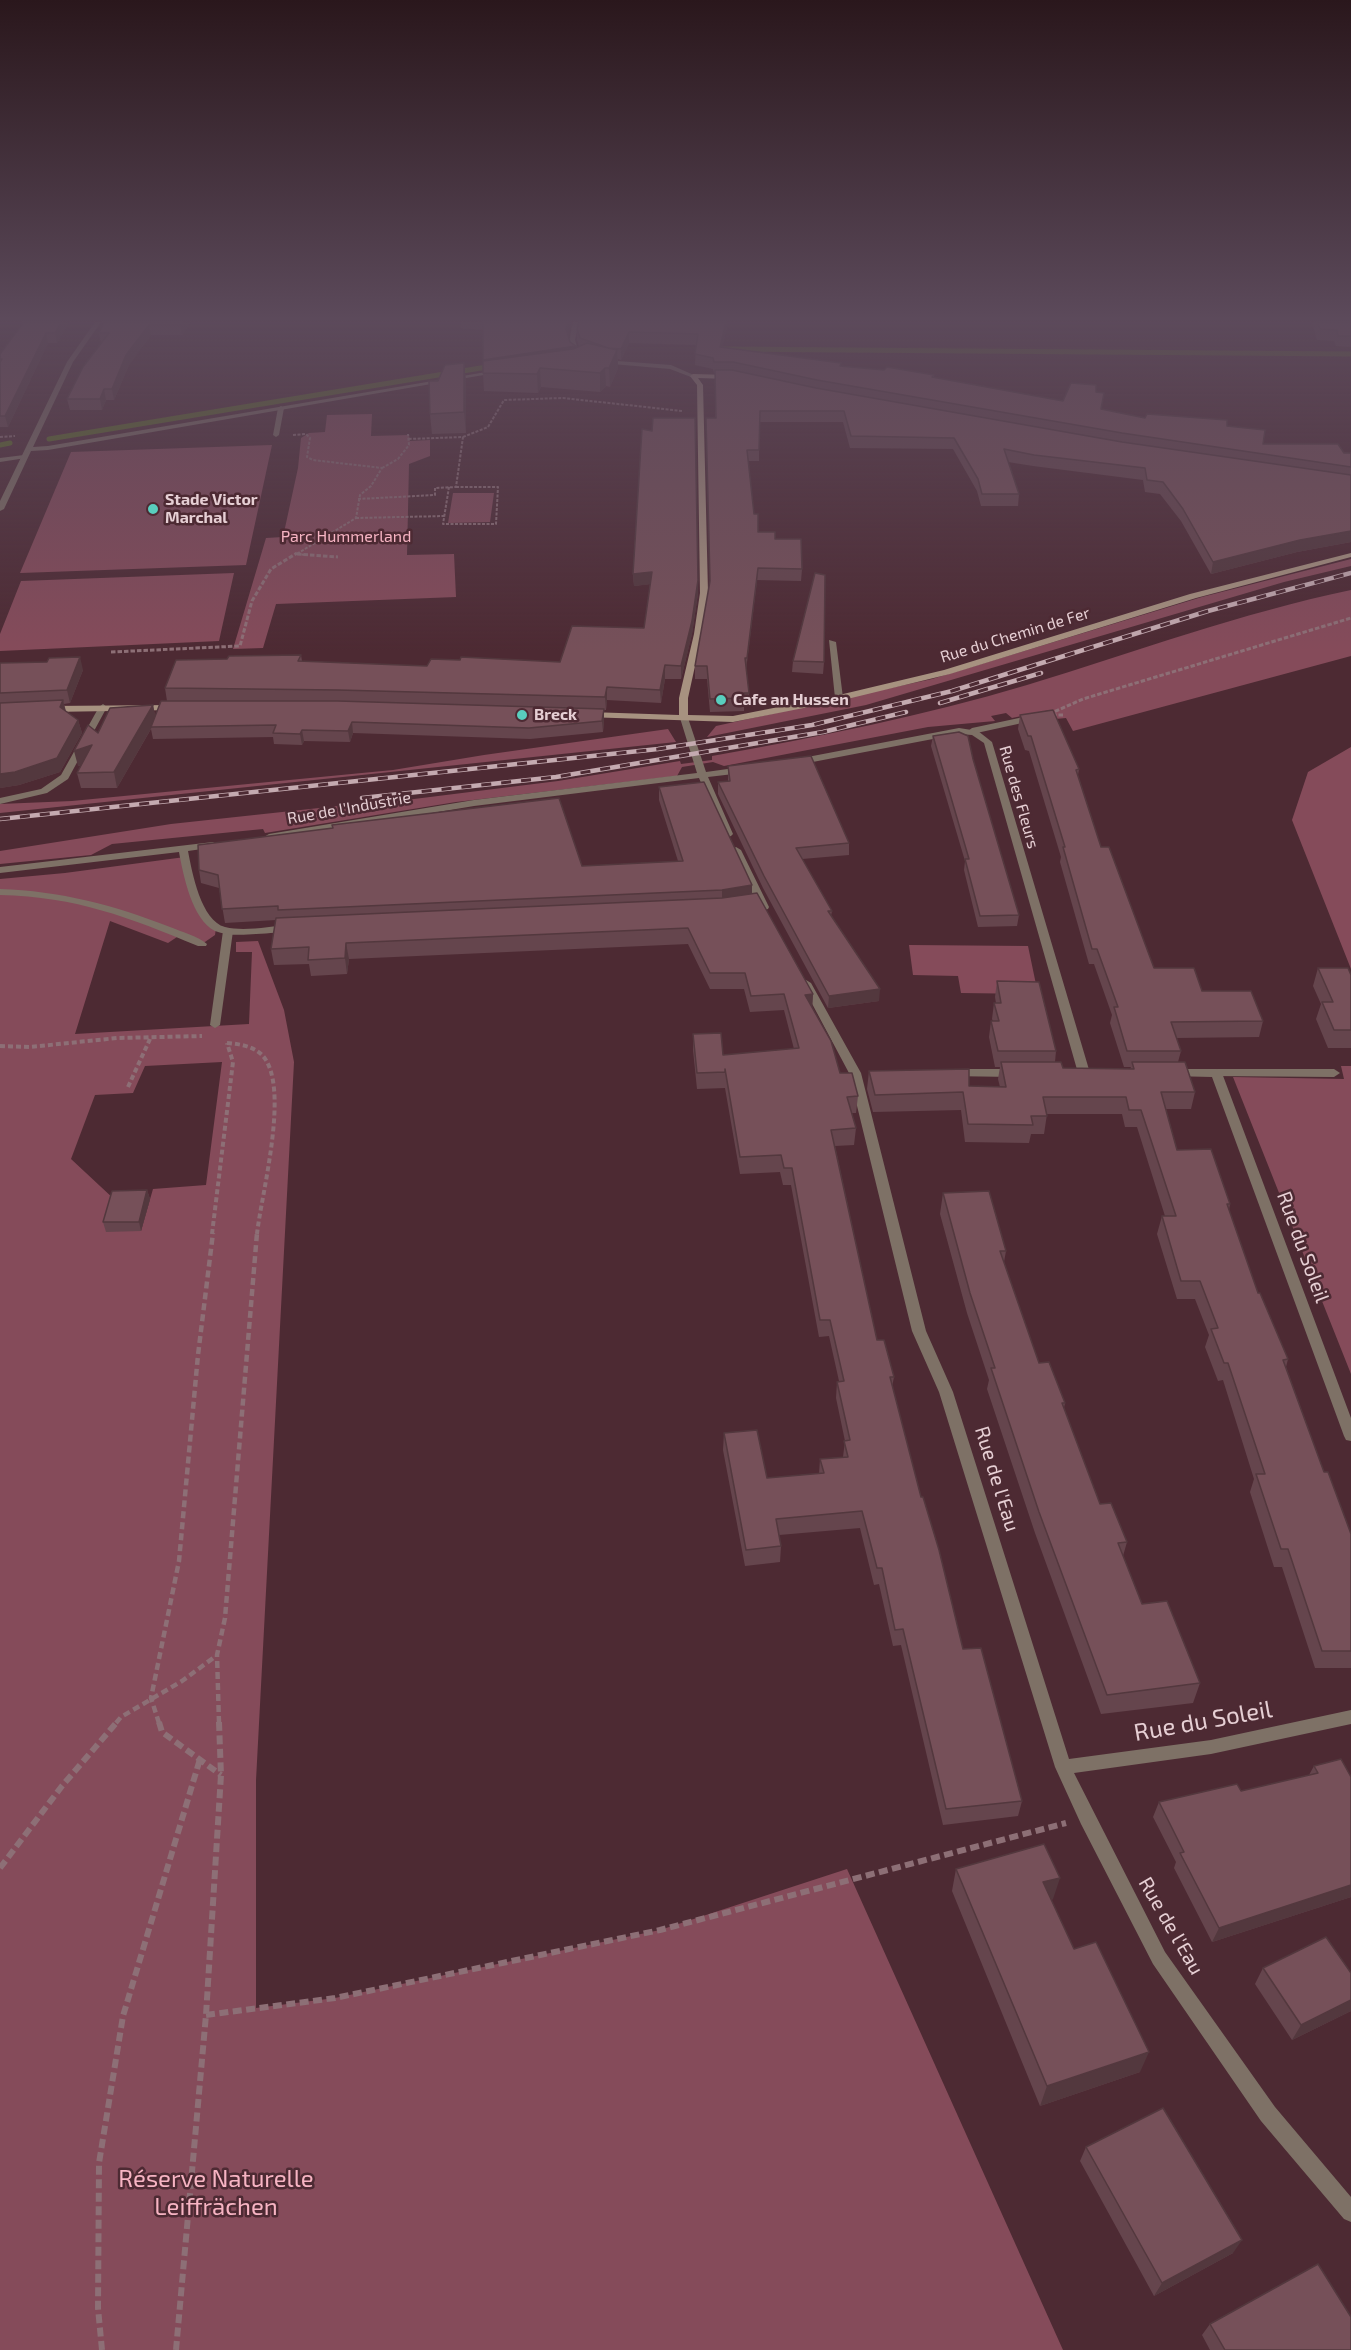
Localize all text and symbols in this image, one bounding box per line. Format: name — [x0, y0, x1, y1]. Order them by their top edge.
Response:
place label: Stade Victor Marchal — [165, 490, 258, 528]
marker: Stade Victor Marchal — [146, 502, 160, 516]
park label: Parc Hummerland — [281, 527, 411, 547]
street label: Rue du Chemin de Fer — [938, 603, 1092, 667]
place label: Cafe an Hussen — [733, 690, 849, 710]
marker: Cafe an Hussen — [714, 693, 728, 707]
place label: Breck — [534, 705, 577, 725]
marker: Breck — [515, 708, 529, 722]
street label: Rue des Fleurs — [995, 743, 1043, 851]
street label: Rue de l'Industrie — [286, 788, 412, 828]
street label: Rue du Soleil — [1272, 1188, 1334, 1306]
street label: Rue de l'Eau — [970, 1423, 1024, 1535]
street label: Rue du Soleil — [1132, 1695, 1274, 1747]
street label: Rue de l'Eau — [1133, 1873, 1209, 1979]
park label: Réserve Naturelle Leiffrächen — [118, 2165, 314, 2221]

